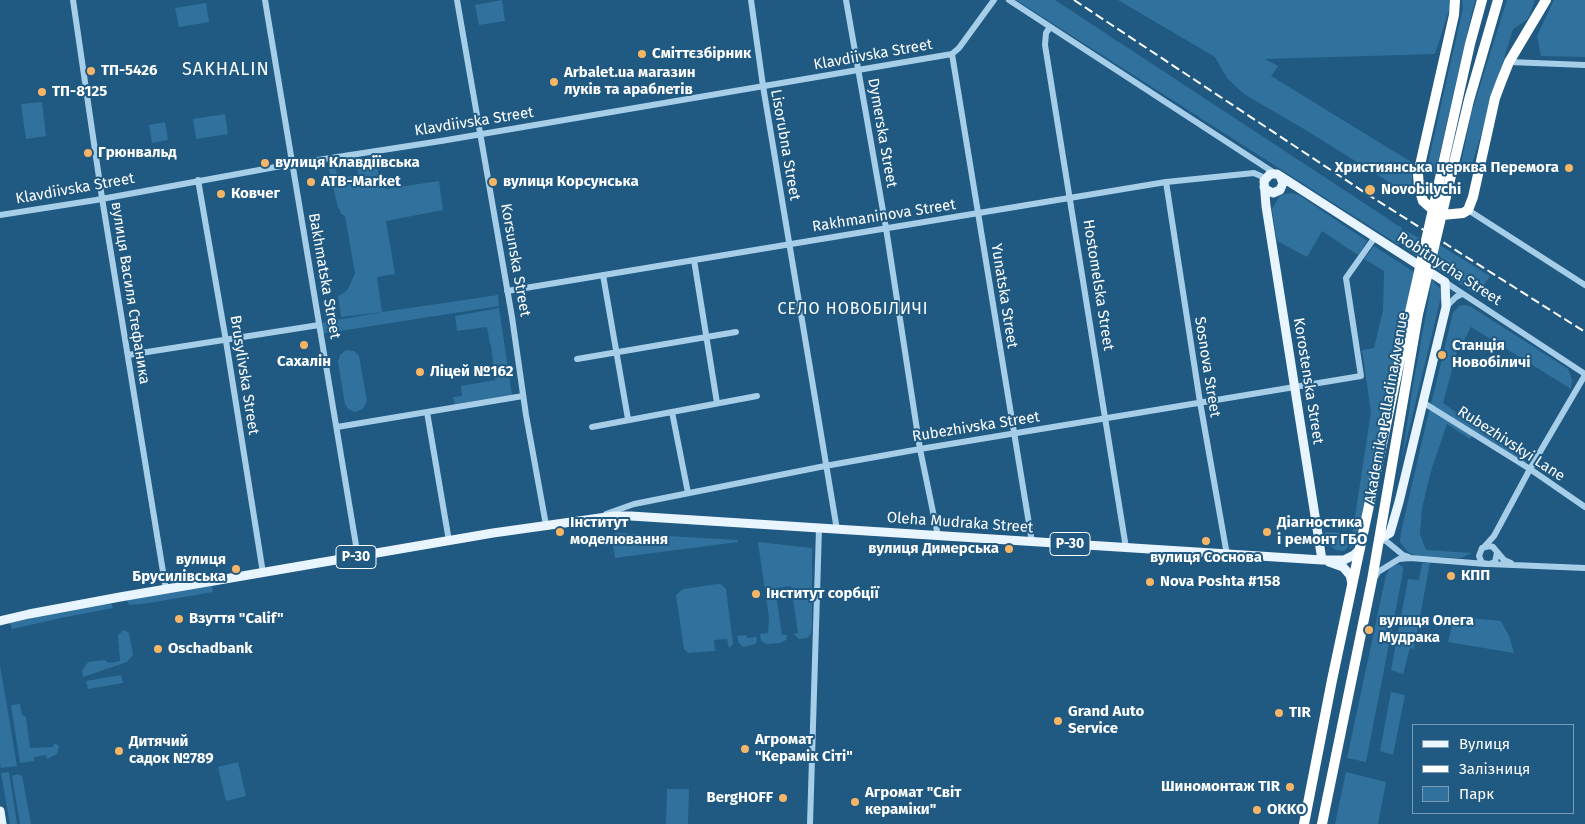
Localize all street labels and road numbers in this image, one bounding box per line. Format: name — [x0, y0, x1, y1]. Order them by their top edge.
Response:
street label: Klavdiivska Street — [812, 36, 934, 74]
street label: Dymerska Street — [864, 77, 900, 189]
street label: Lisorubna Street — [766, 88, 804, 202]
street label: Klavdiivska Street — [413, 104, 535, 140]
street label: Klavdiivska Street — [14, 170, 136, 208]
street label: Rakhmaninova Street — [811, 196, 957, 236]
street label: вулиця Василя Стефаника — [107, 200, 153, 386]
street label: Korsunska Street — [496, 202, 534, 318]
street label: Bakhmatska Street — [304, 212, 344, 340]
street label: Hostomelska Street — [1079, 218, 1117, 352]
street label: Robitnycha Street — [1393, 229, 1505, 309]
street label: Yunatska Street — [987, 242, 1021, 350]
street label: Akademika Palladina Avenue — [1361, 311, 1413, 505]
street label: Brusylivska Street — [226, 314, 262, 436]
street label: Sosnova Street — [1190, 316, 1224, 418]
street label: Korostenska Street — [1289, 316, 1327, 446]
street label: Rubezhivskyi Lane — [1454, 403, 1568, 485]
street label: Rubezhivska Street — [911, 408, 1041, 446]
street label: Oleha Mudraka Street — [886, 509, 1034, 537]
road number: Р-30 — [1050, 532, 1090, 556]
road number: Р-30 — [336, 546, 376, 568]

